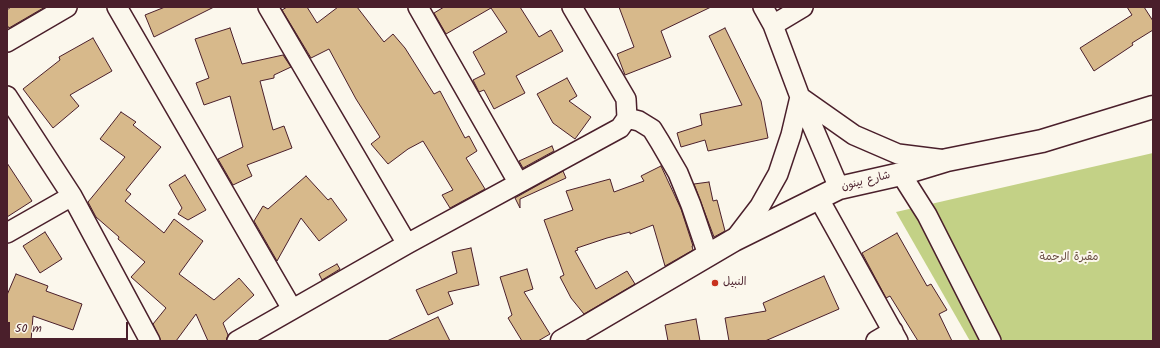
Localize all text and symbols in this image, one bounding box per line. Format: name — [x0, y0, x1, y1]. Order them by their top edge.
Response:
street label: شارع بينون — [840, 170, 892, 194]
park label: مقبرة الرحمة — [1040, 251, 1098, 265]
place label: النبيل — [723, 276, 746, 290]
marker: النبيل — [710, 278, 720, 288]
scale bar — [10, 314, 130, 340]
text: 50 m — [15, 319, 42, 338]

